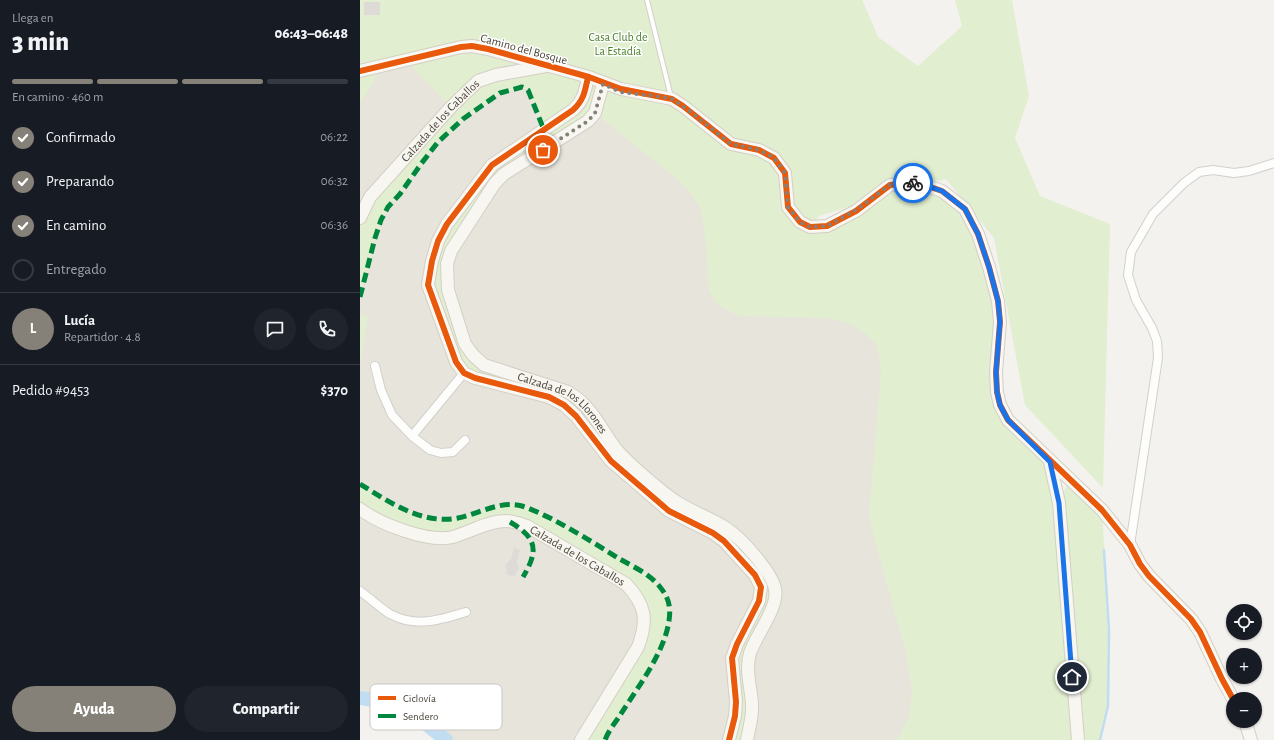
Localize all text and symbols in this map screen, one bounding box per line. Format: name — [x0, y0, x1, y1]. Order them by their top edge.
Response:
text: Llega en — [12, 12, 54, 25]
text: 06:43–06:48 — [275, 26, 348, 41]
text: 3 min — [12, 29, 69, 55]
park label: Casa Club de La Estadía — [589, 31, 647, 57]
street label: Camino del Bosque — [479, 32, 569, 66]
street label: Calzada de los Caballos — [399, 77, 482, 164]
text: En camino · 460 m — [12, 91, 103, 104]
icon: check — [12, 127, 34, 149]
text: Confirmado — [46, 130, 116, 145]
text: 06:22 — [320, 131, 348, 144]
pin — [526, 133, 560, 167]
icon: bag — [532, 139, 554, 161]
courier — [893, 163, 933, 203]
icon: check — [12, 171, 34, 193]
icon: bike — [902, 172, 924, 194]
text: Preparando — [46, 174, 114, 189]
text: 06:32 — [321, 175, 348, 188]
icon: check — [12, 215, 34, 237]
text: En camino — [46, 218, 106, 233]
text: 06:36 — [321, 219, 348, 232]
text: Entregado — [46, 262, 106, 277]
button: chat — [254, 308, 296, 350]
button: phone — [306, 308, 348, 350]
text: Lucía — [64, 313, 95, 328]
text: L — [30, 321, 36, 336]
text: Repartidor · 4.8 — [64, 331, 141, 344]
street label: Calzada de los Llorones — [516, 370, 610, 436]
text: Pedido #9453 — [12, 383, 90, 398]
text: $370 — [320, 383, 348, 398]
street label: Calzada de los Caballos — [528, 523, 627, 588]
map controls — [1226, 604, 1262, 728]
button: locate — [1226, 604, 1262, 640]
button: + — [1226, 648, 1262, 684]
pin — [1055, 660, 1089, 694]
icon: home — [1061, 666, 1083, 688]
legend — [370, 684, 502, 730]
button: Ayuda — [12, 686, 176, 732]
button: Compartir — [184, 686, 348, 732]
button: − — [1226, 692, 1262, 728]
text: Ciclovía — [403, 693, 436, 704]
text: Sendero — [403, 711, 438, 722]

